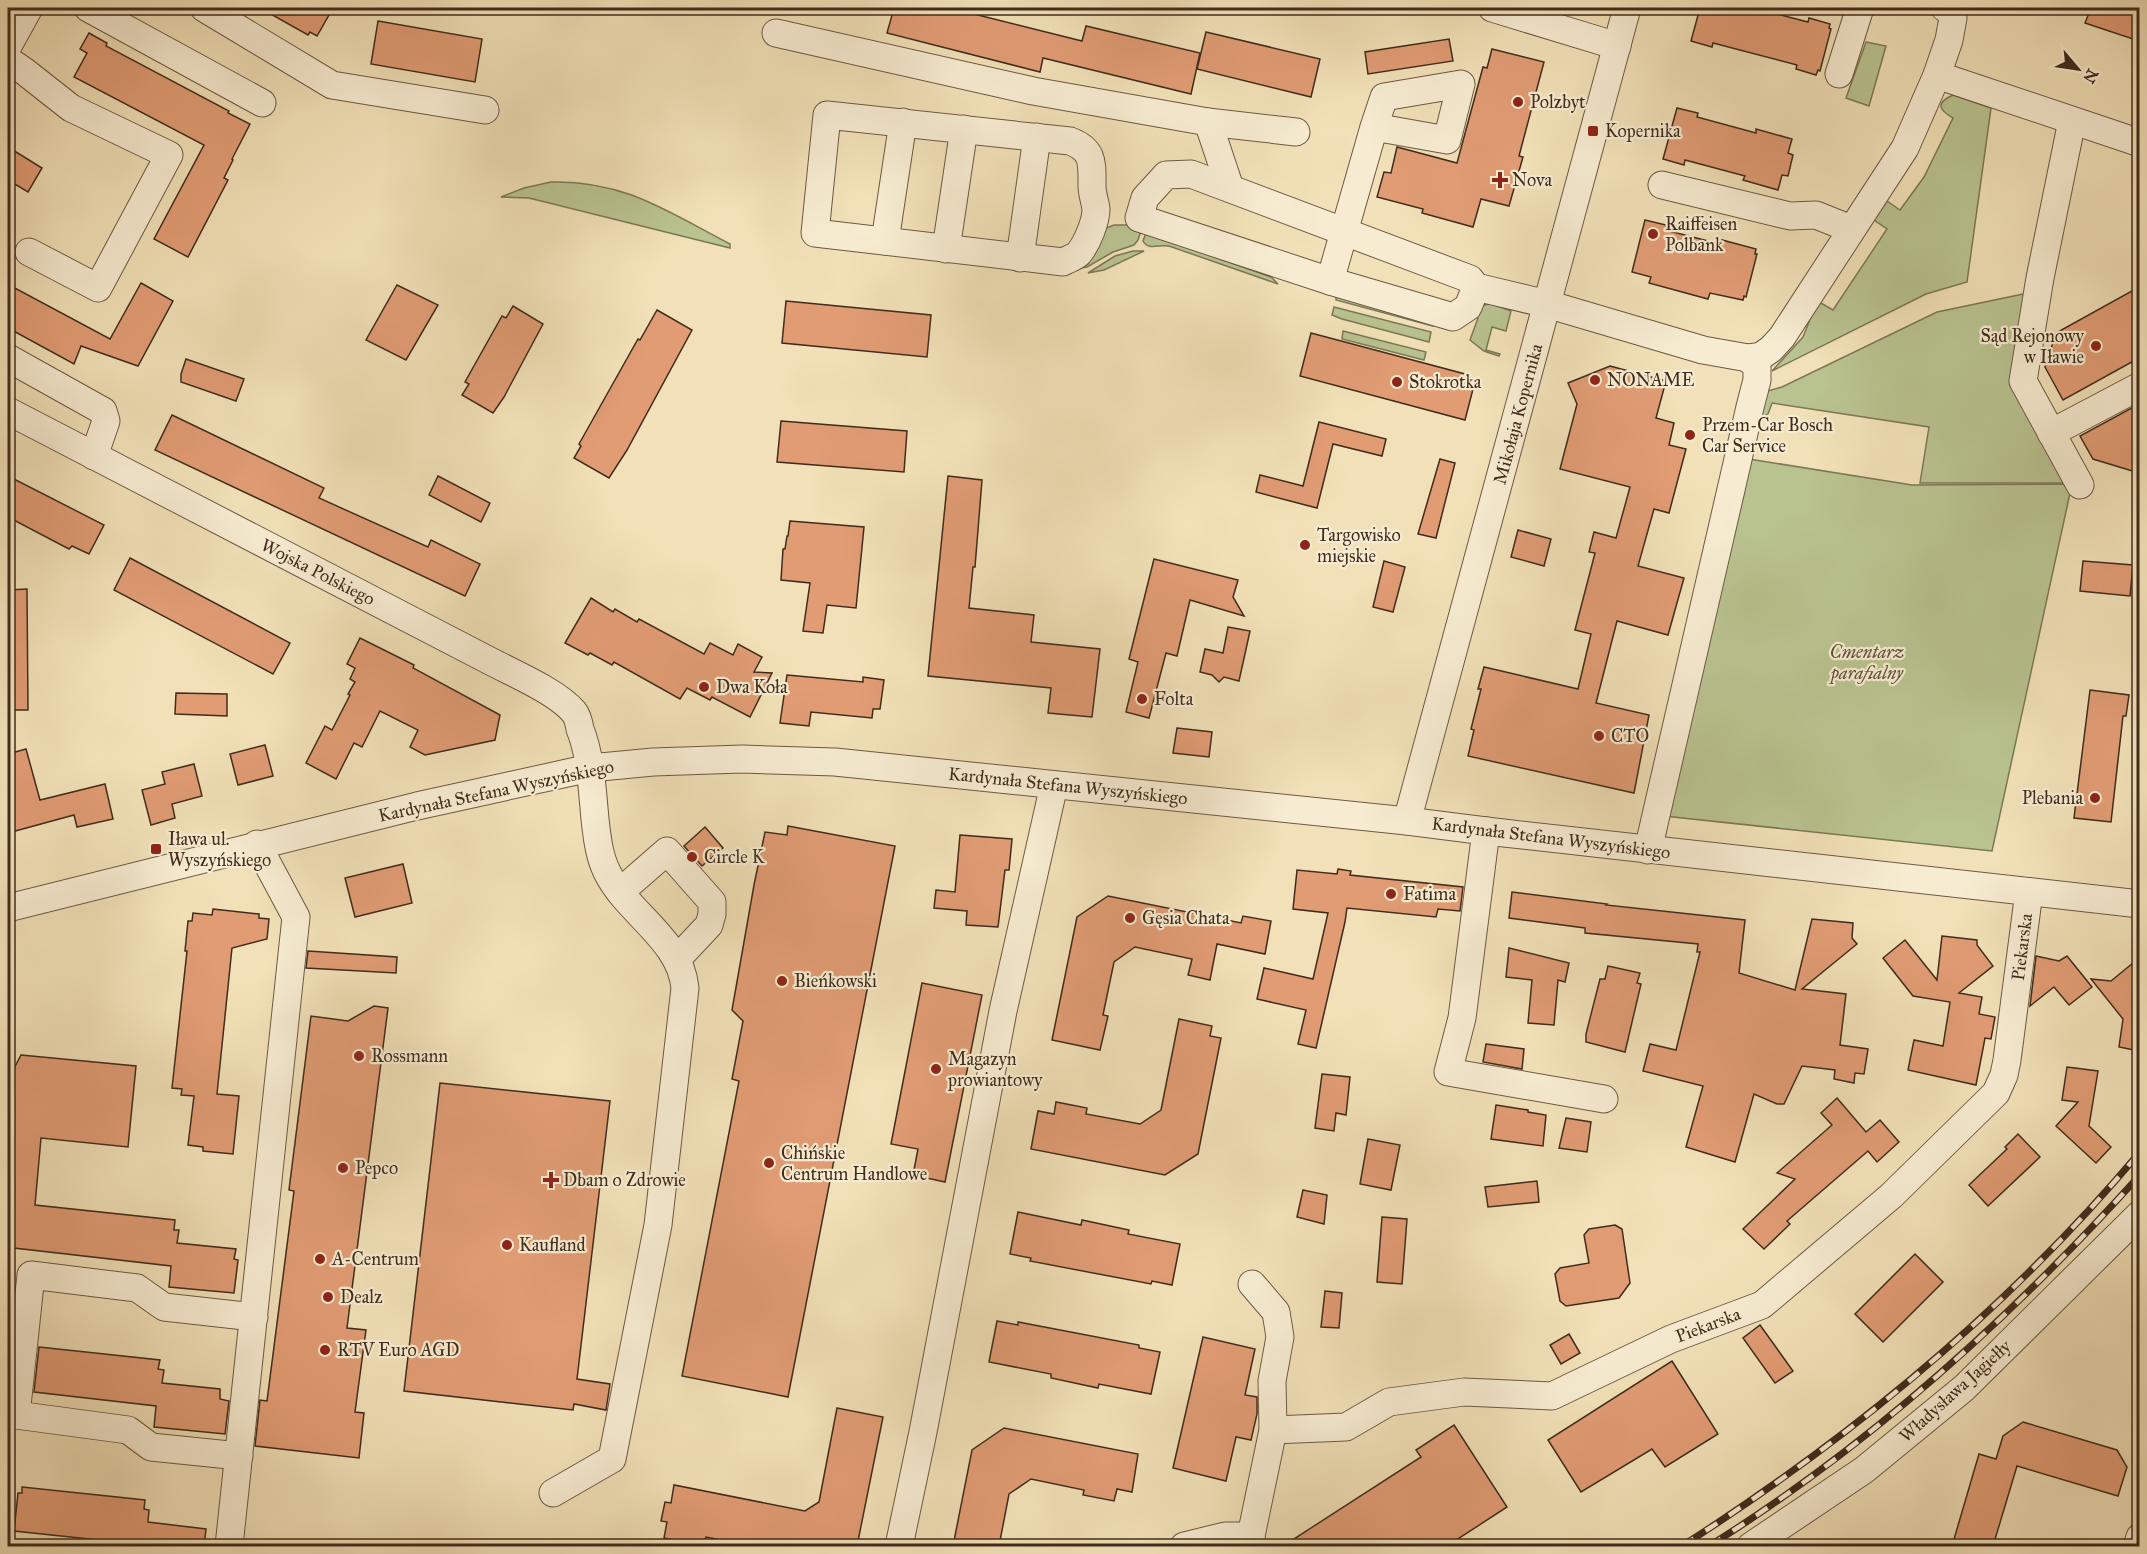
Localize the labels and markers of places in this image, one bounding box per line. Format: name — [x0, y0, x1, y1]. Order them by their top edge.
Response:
place label: Polzbyt — [1530, 91, 1586, 113]
marker: Polzbyt — [1511, 95, 1525, 109]
place label: Kopernika — [1605, 120, 1681, 142]
marker: Kopernika — [1586, 124, 1600, 138]
place label: Nova — [1512, 169, 1553, 191]
marker: Nova — [1493, 173, 1507, 187]
place label: Raiffeisen Polbank — [1665, 213, 1737, 256]
marker: Raiffeisen Polbank — [1646, 227, 1660, 241]
place label: Sąd Rejonowy w Iławie — [1980, 325, 2085, 368]
marker: Sąd Rejonowy w Iławie — [2089, 339, 2103, 353]
place label: NONAME — [1607, 369, 1694, 391]
place label: Stokrotka — [1409, 371, 1482, 393]
marker: NONAME — [1588, 373, 1602, 387]
marker: Stokrotka — [1390, 375, 1404, 389]
place label: Przem-Car Bosch Car Service — [1702, 414, 1833, 457]
marker: Przem-Car Bosch Car Service — [1683, 428, 1697, 442]
place label: Targowisko miejskie — [1317, 524, 1401, 567]
marker: Targowisko miejskie — [1298, 538, 1312, 552]
place label: Dwa Koła — [716, 676, 788, 698]
marker: Dwa Koła — [697, 680, 711, 694]
place label: Folta — [1154, 688, 1194, 710]
marker: Folta — [1135, 692, 1149, 706]
place label: CTO — [1611, 725, 1649, 747]
marker: CTO — [1592, 729, 1606, 743]
place label: Plebania — [2022, 787, 2083, 809]
marker: Plebania — [2088, 791, 2102, 805]
place label: Iława ul. Wyszyńskiego — [168, 828, 271, 872]
marker: Iława ul. Wyszyńskiego — [149, 842, 163, 856]
place label: Circle K — [704, 846, 766, 868]
marker: Circle K — [685, 850, 699, 864]
place label: Fatima — [1403, 883, 1456, 905]
marker: Fatima — [1384, 887, 1398, 901]
place label: Gęsia Chata — [1142, 907, 1230, 929]
marker: Gęsia Chata — [1123, 911, 1137, 925]
place label: Bieńkowski — [794, 970, 877, 992]
marker: Bieńkowski — [775, 974, 789, 988]
place label: Rossmann — [371, 1045, 448, 1067]
place label: Magazyn prowiantowy — [947, 1048, 1043, 1091]
marker: Rossmann — [352, 1049, 366, 1063]
marker: Magazyn prowiantowy — [929, 1062, 943, 1076]
place label: Chińskie Centrum Handlowe — [781, 1142, 927, 1185]
marker: Chińskie Centrum Handlowe — [762, 1156, 776, 1170]
place label: Pepco — [355, 1157, 398, 1179]
marker: Pepco — [336, 1161, 350, 1175]
place label: Dbam o Zdrowie — [563, 1169, 686, 1191]
marker: Dbam o Zdrowie — [544, 1173, 558, 1187]
place label: Kaufland — [519, 1234, 586, 1256]
marker: Kaufland — [500, 1238, 514, 1252]
place label: A-Centrum — [331, 1248, 419, 1270]
marker: A-Centrum — [313, 1252, 327, 1266]
place label: Dealz — [340, 1286, 383, 1308]
marker: Dealz — [321, 1290, 335, 1304]
place label: RTV Euro AGD — [337, 1339, 460, 1361]
marker: RTV Euro AGD — [318, 1343, 332, 1357]

